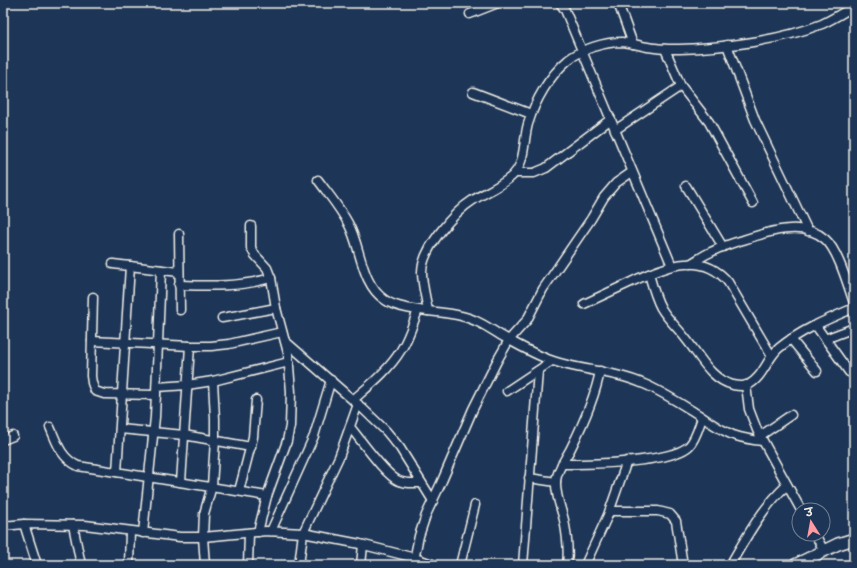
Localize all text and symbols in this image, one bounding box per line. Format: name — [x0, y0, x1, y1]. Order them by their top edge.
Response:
north arrow — [791, 502, 831, 542]
text: उ — [804, 506, 816, 521]

